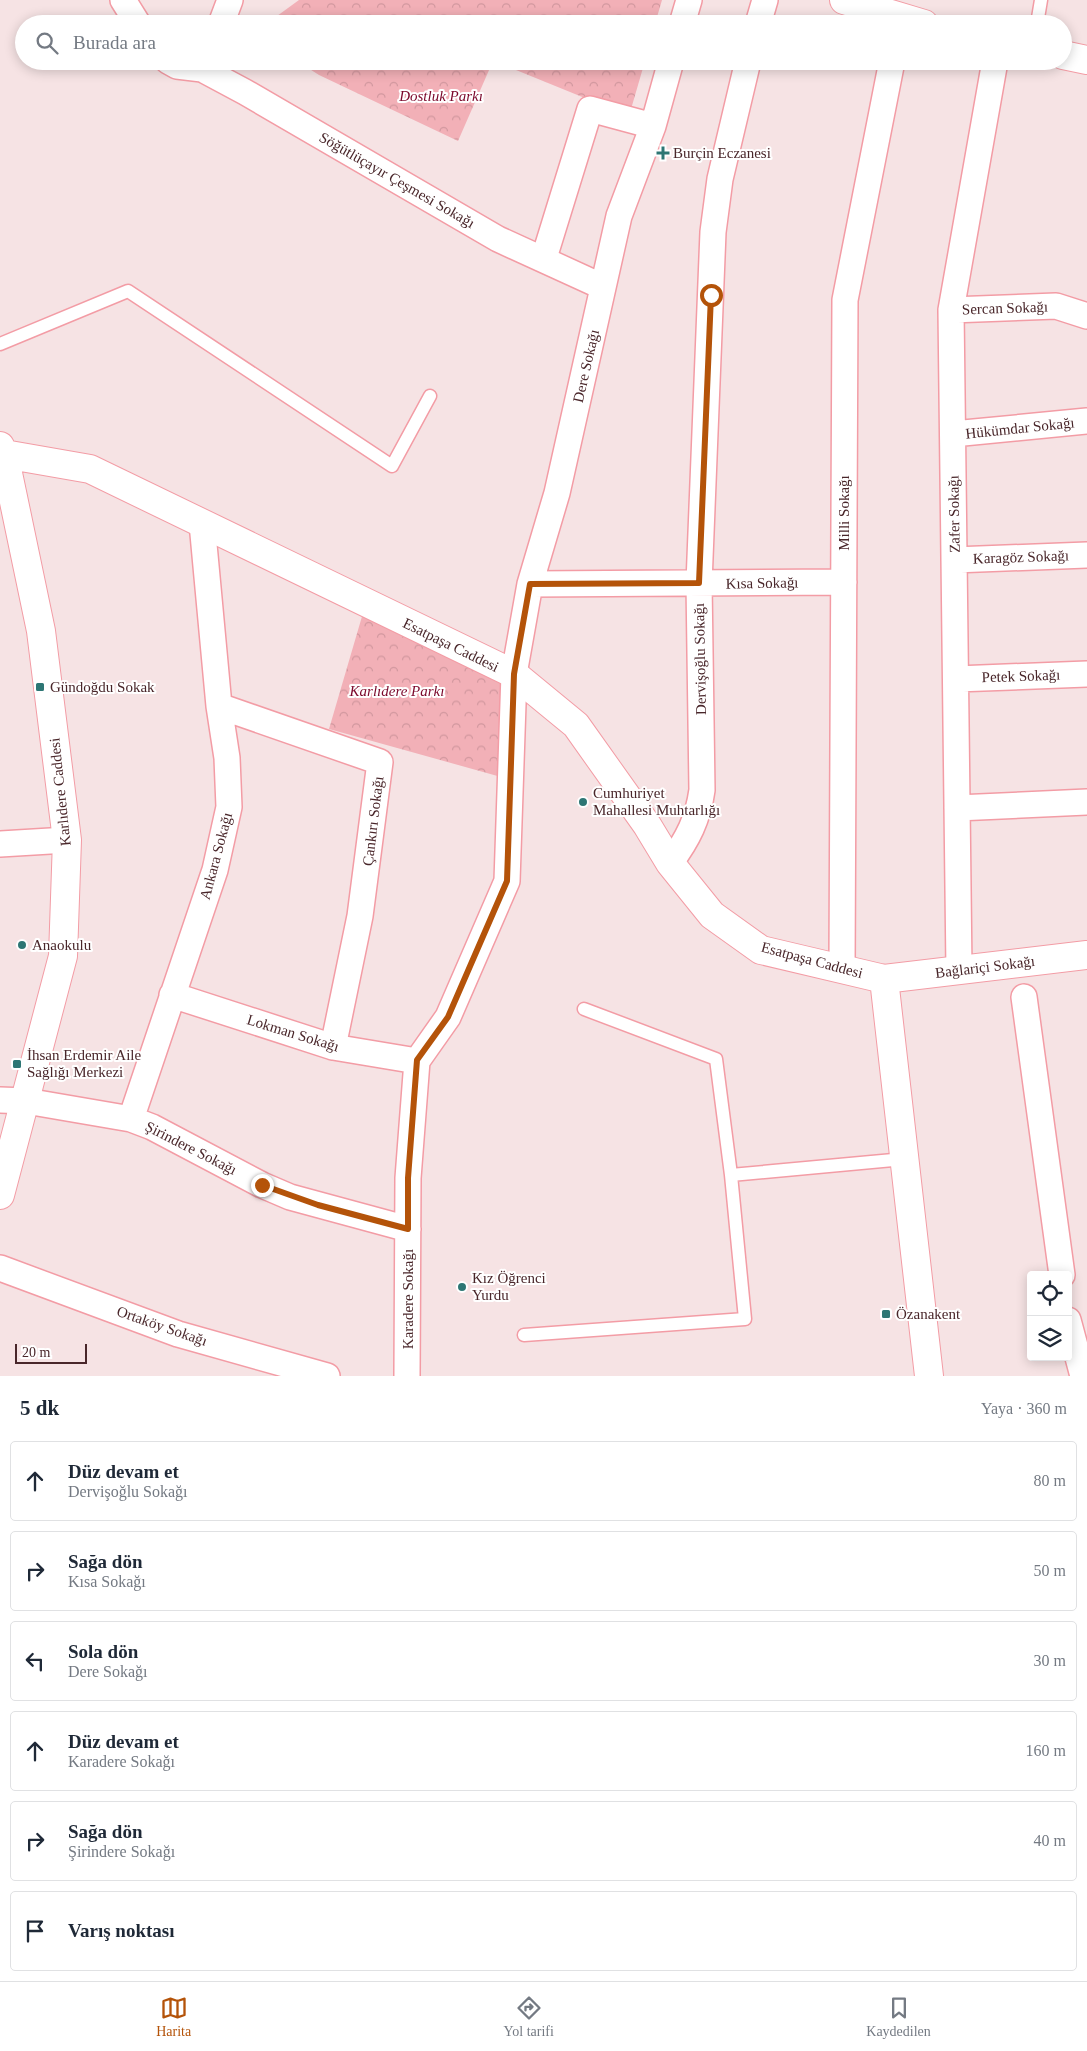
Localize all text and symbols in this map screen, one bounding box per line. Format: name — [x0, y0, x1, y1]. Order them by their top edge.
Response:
search box — [15, 15, 1072, 70]
icon: search — [33, 29, 61, 57]
text: Burada ara — [73, 32, 156, 53]
park label: Dostluk Parkı — [398, 88, 483, 104]
street label: Söğütlüçayır Çeşmesi Sokağı — [317, 129, 477, 231]
place label: Burçin Eczanesi — [673, 145, 771, 161]
marker: Burçin Eczanesi — [657, 147, 669, 159]
route start — [700, 284, 723, 307]
street label: Sercan Sokağı — [962, 299, 1048, 317]
street label: Dere Sokağı — [570, 328, 602, 404]
street label: Hükümdar Sokağı — [965, 414, 1075, 442]
street label: Milli Sokağı — [836, 475, 852, 551]
street label: Zafer Sokağı — [945, 475, 963, 553]
street label: Karagöz Sokağı — [973, 547, 1069, 567]
street label: Kısa Sokağı — [725, 574, 799, 592]
street label: Dervişoğlu Sokağı — [691, 603, 709, 715]
street label: Esatpaşa Caddesi — [401, 615, 501, 675]
street label: Petek Sokağı — [981, 667, 1061, 685]
place label: Gündoğdu Sokak — [50, 679, 155, 695]
marker: Gündoğdu Sokak — [34, 681, 46, 693]
park label: Karlıdere Parkı — [349, 683, 444, 699]
street label: Karlıdere Caddesi — [46, 737, 74, 847]
street label: Çankırı Sokağı — [360, 775, 386, 867]
place label: Cumhuriyet Mahallesi Muhtarlığı — [593, 785, 720, 818]
marker: Cumhuriyet Mahallesi Muhtarlığı — [577, 796, 589, 808]
street label: Ankara Sokağı — [197, 811, 235, 901]
place label: Anaokulu — [32, 937, 92, 953]
marker: Anaokulu — [16, 939, 28, 951]
street label: Esatpaşa Caddesi — [759, 939, 865, 981]
street label: Bağlariçi Sokağı — [934, 953, 1036, 981]
street label: Lokman Sokağı — [245, 1011, 341, 1055]
place label: İhsan Erdemir Aile Sağlığı Merkezi — [27, 1047, 141, 1080]
marker: İhsan Erdemir Aile Sağlığı Merkezi — [11, 1058, 23, 1070]
street label: Şirindere Sokağı — [143, 1118, 239, 1178]
route end — [251, 1174, 274, 1197]
street label: Karadere Sokağı — [400, 1249, 416, 1349]
place label: Kız Öğrenci Yurdu — [472, 1270, 546, 1303]
map controls — [1027, 1271, 1072, 1361]
button: locate — [1027, 1271, 1072, 1316]
marker: Kız Öğrenci Yurdu — [456, 1281, 468, 1293]
street label: Ortaköy Sokağı — [115, 1303, 209, 1349]
place label: Özanakent — [896, 1306, 961, 1322]
marker: Özanakent — [880, 1308, 892, 1320]
button: layers — [1027, 1316, 1072, 1361]
scale bar — [15, 1341, 88, 1364]
text: 20 m — [22, 1345, 50, 1360]
text: 5 dk — [20, 1396, 59, 1420]
text: Yaya · 360 m — [981, 1400, 1067, 1417]
text: Düz devam et — [68, 1461, 179, 1482]
icon: ahead — [21, 1467, 49, 1495]
text: 80 m — [1034, 1472, 1066, 1489]
text: Dervişoğlu Sokağı — [68, 1483, 188, 1500]
text: Sağa dön — [68, 1551, 142, 1572]
icon: right — [21, 1557, 49, 1585]
text: 50 m — [1034, 1562, 1066, 1579]
text: Kısa Sokağı — [68, 1573, 146, 1590]
text: Sola dön — [68, 1641, 138, 1662]
icon: left — [21, 1647, 49, 1675]
text: 30 m — [1034, 1652, 1066, 1669]
text: Dere Sokağı — [68, 1663, 148, 1680]
text: Düz devam et — [68, 1731, 179, 1752]
icon: ahead — [21, 1737, 49, 1765]
text: 160 m — [1026, 1742, 1066, 1759]
text: Karadere Sokağı — [68, 1753, 175, 1770]
text: Sağa dön — [68, 1821, 142, 1842]
icon: right — [21, 1827, 49, 1855]
text: 40 m — [1034, 1832, 1066, 1849]
text: Şirindere Sokağı — [68, 1843, 175, 1860]
icon: arrive — [21, 1917, 49, 1945]
text: Varış noktası — [68, 1920, 174, 1941]
tab: Harita — [156, 1994, 191, 2040]
tab: Yol tarifi — [504, 1994, 554, 2040]
tab: Kaydedilen — [866, 1994, 931, 2040]

